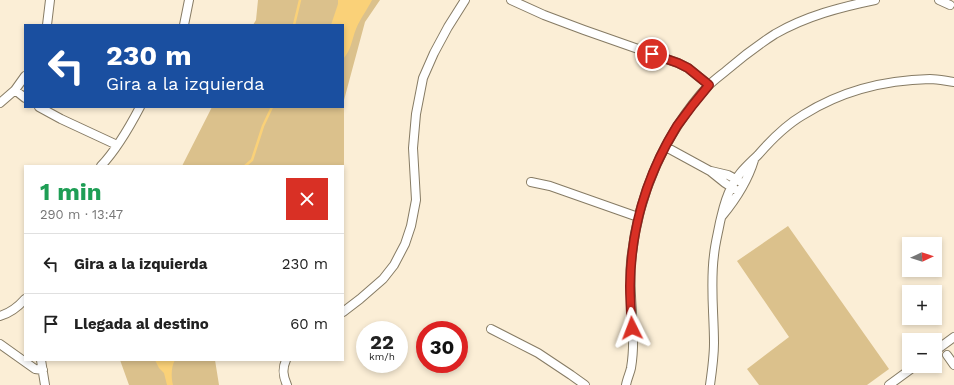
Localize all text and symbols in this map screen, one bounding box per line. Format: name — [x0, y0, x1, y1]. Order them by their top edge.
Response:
pin — [635, 37, 669, 71]
text: 230 m — [106, 39, 192, 72]
icon: left — [40, 40, 92, 92]
icon: arrive — [641, 43, 663, 65]
text: Gira a la izquierda — [106, 73, 265, 94]
text: 1 min — [40, 178, 102, 206]
button: close — [286, 178, 328, 220]
text: 290 m · 13:47 — [40, 207, 123, 222]
north arrow — [902, 237, 942, 277]
map controls — [902, 237, 942, 373]
icon: left — [40, 253, 62, 275]
text: Gira a la izquierda — [74, 255, 207, 273]
text: 230 m — [282, 255, 328, 273]
button: + — [902, 285, 942, 325]
position arrow — [611, 307, 653, 349]
icon: arrive — [40, 313, 62, 335]
text: Llegada al destino — [74, 315, 209, 333]
text: 60 m — [290, 315, 328, 333]
speed limit sign: 30 — [416, 321, 468, 373]
text: 22 — [370, 330, 394, 354]
button: − — [902, 333, 942, 373]
text: km/h — [369, 351, 395, 362]

